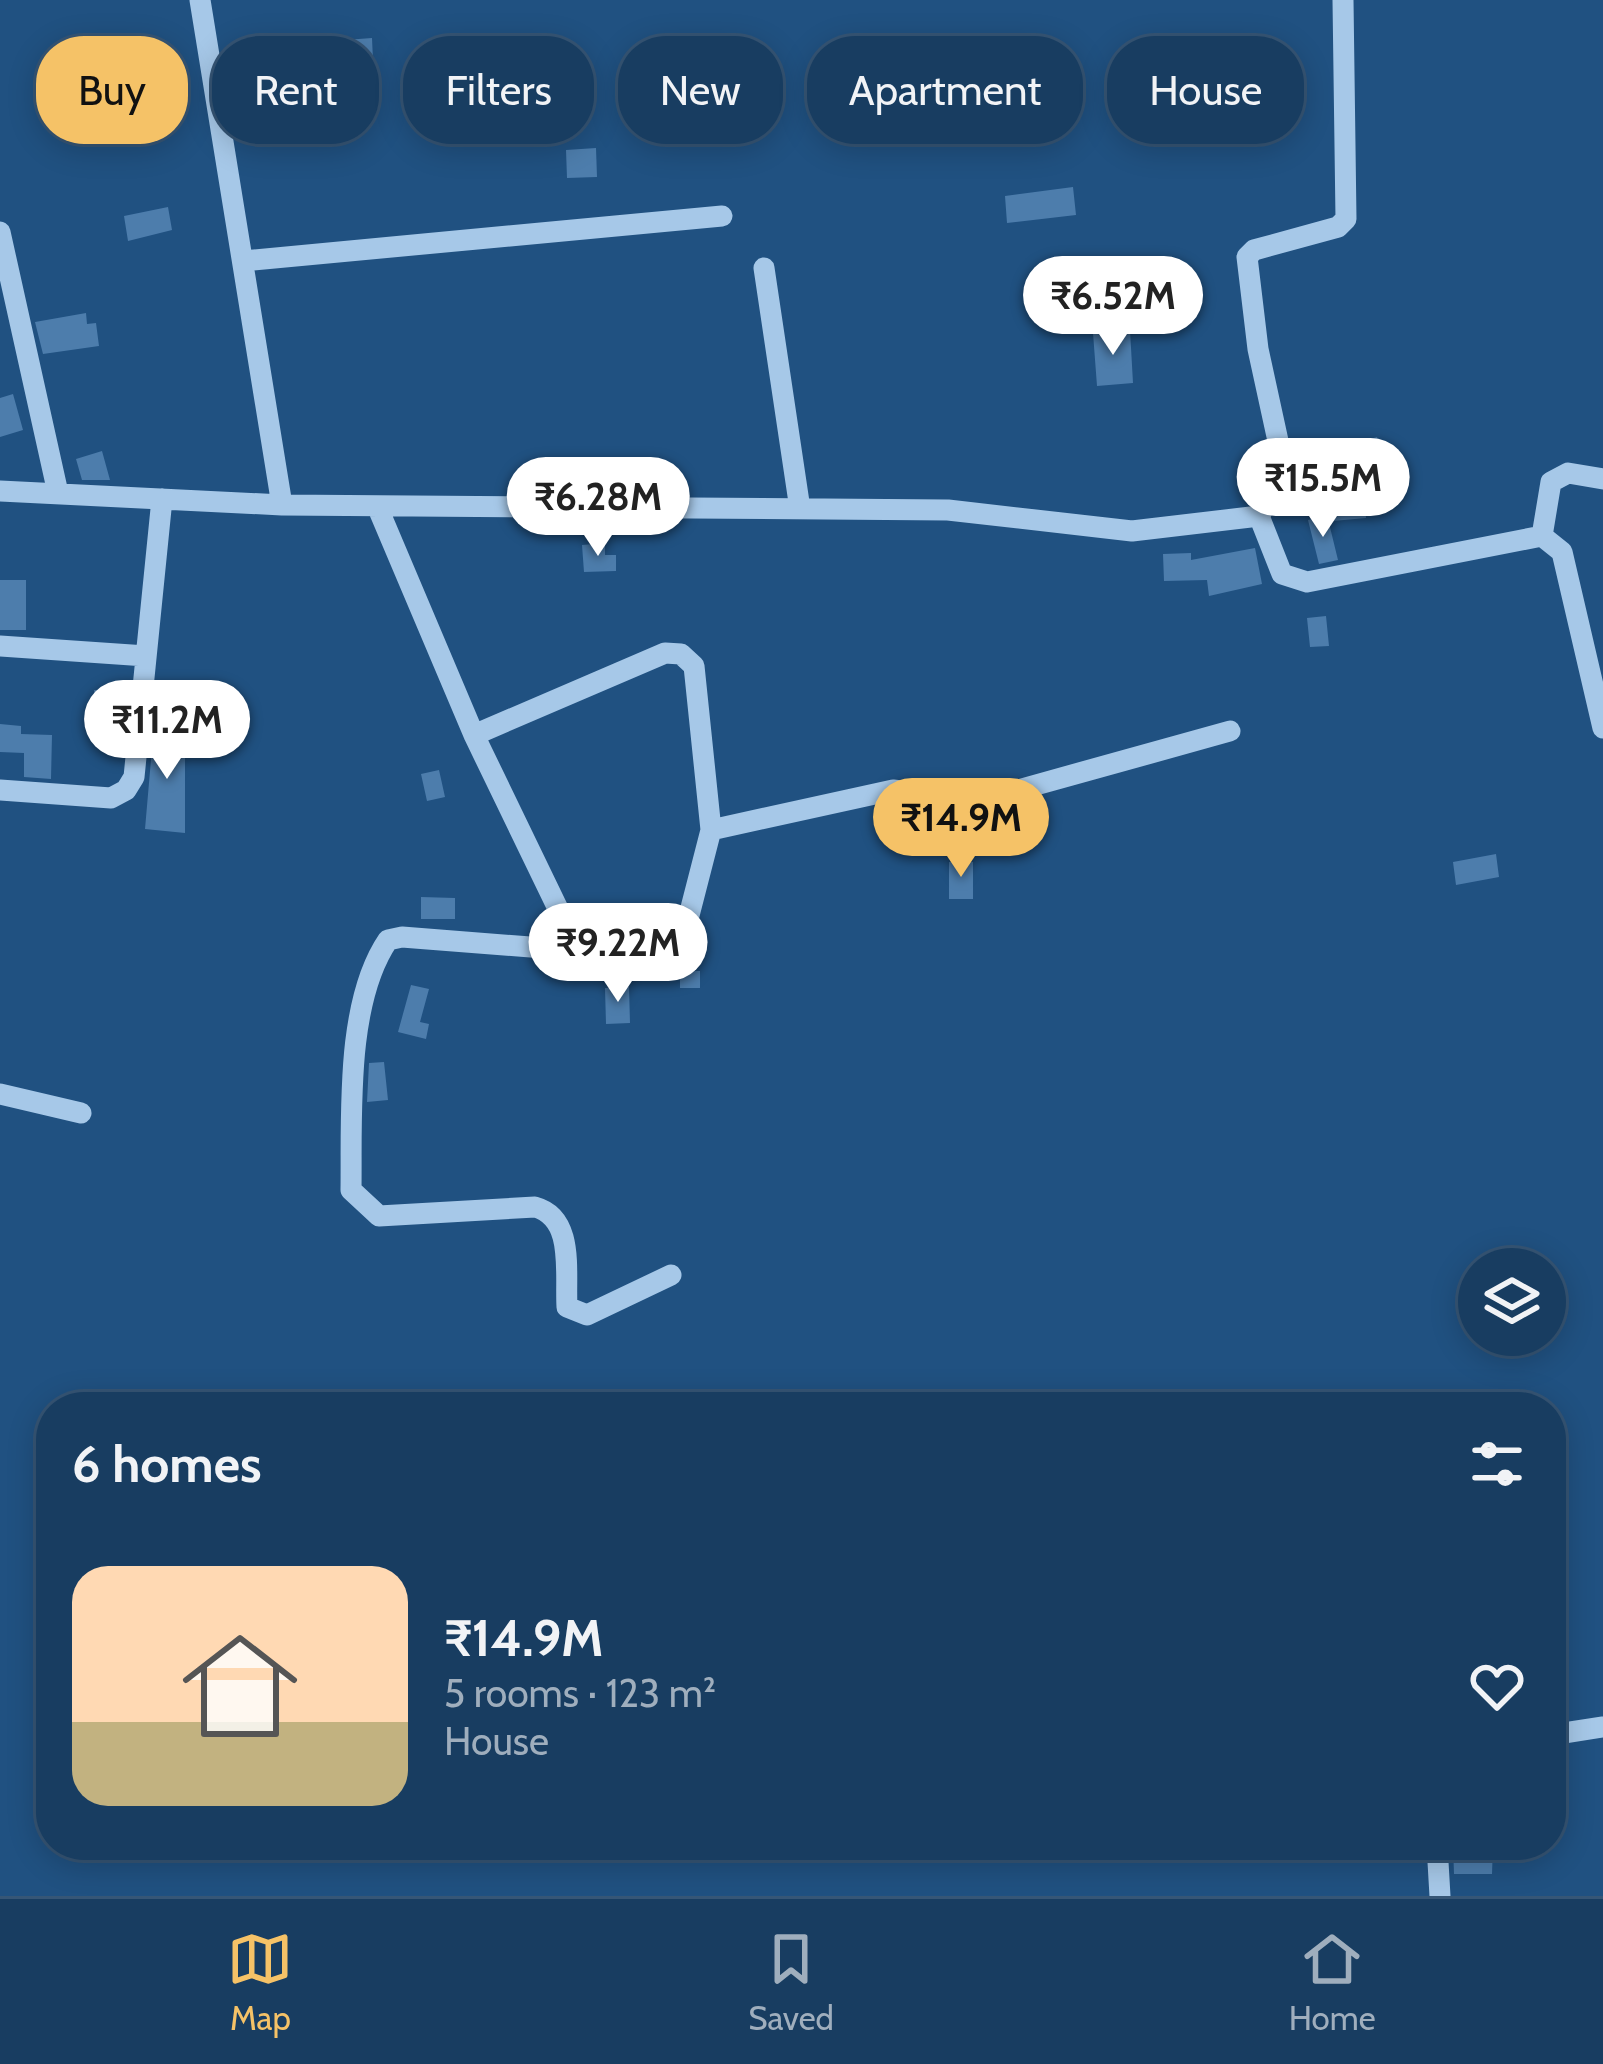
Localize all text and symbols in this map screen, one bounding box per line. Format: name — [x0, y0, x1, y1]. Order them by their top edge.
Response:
chip: Buy — [36, 36, 188, 144]
chip: Rent — [212, 36, 379, 144]
chip: Filters — [403, 36, 594, 144]
chip: New — [618, 36, 783, 144]
chip: Apartment — [807, 36, 1083, 144]
chip: House — [1107, 36, 1304, 144]
pin: ₹6.52M — [1015, 256, 1211, 358]
text: ₹6.52M — [1050, 271, 1176, 319]
pin: ₹15.5M — [1225, 438, 1421, 540]
text: ₹15.5M — [1264, 453, 1382, 501]
pin: ₹6.28M — [500, 457, 696, 559]
text: ₹6.28M — [534, 472, 662, 520]
pin: ₹11.2M — [69, 680, 265, 782]
text: ₹11.2M — [111, 695, 223, 743]
pin: ₹14.9M — [863, 778, 1059, 880]
text: ₹14.9M — [900, 793, 1022, 841]
pin: ₹9.22M — [520, 903, 716, 1005]
text: ₹9.22M — [556, 918, 680, 966]
map controls — [1458, 1248, 1566, 1356]
button: layers — [1458, 1248, 1566, 1356]
icon: filters — [1464, 1431, 1530, 1497]
text: 6 homes — [72, 1433, 261, 1495]
text: ₹14.9M — [444, 1607, 603, 1669]
icon: home — [168, 1614, 312, 1758]
icon: heart — [1464, 1653, 1530, 1719]
text: 5 rooms · 123 m² — [444, 1669, 716, 1717]
text: House — [444, 1717, 549, 1765]
tab: Map — [227, 1926, 293, 2038]
tab: Saved — [748, 1926, 834, 2038]
tab: Home — [1289, 1926, 1376, 2038]

